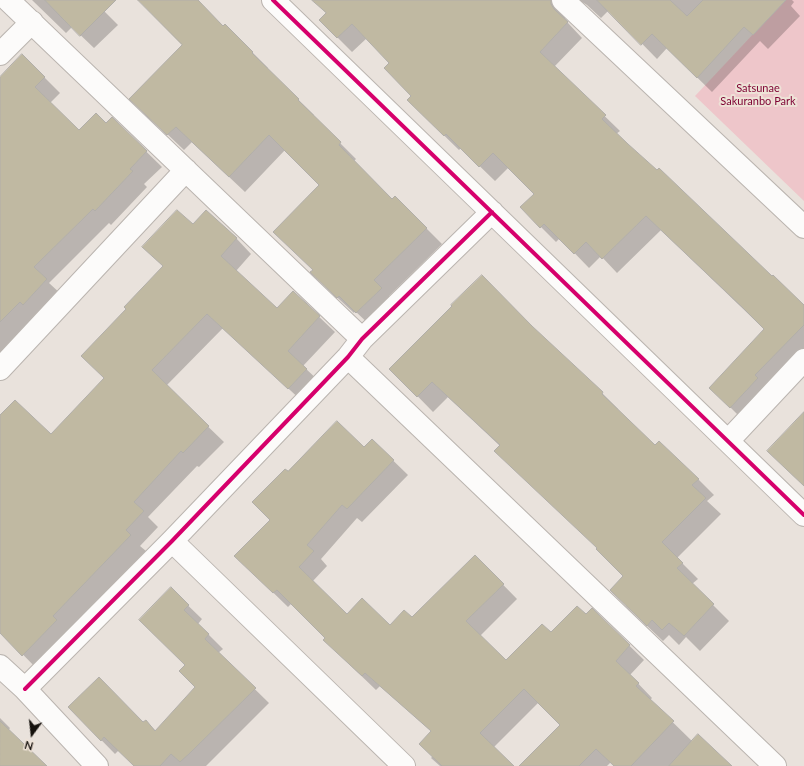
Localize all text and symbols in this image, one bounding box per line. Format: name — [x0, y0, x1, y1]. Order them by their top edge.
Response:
park label: Satsunae Sakuranbo Park — [720, 81, 796, 107]
north arrow — [12, 714, 52, 754]
text: N — [23, 739, 35, 753]

